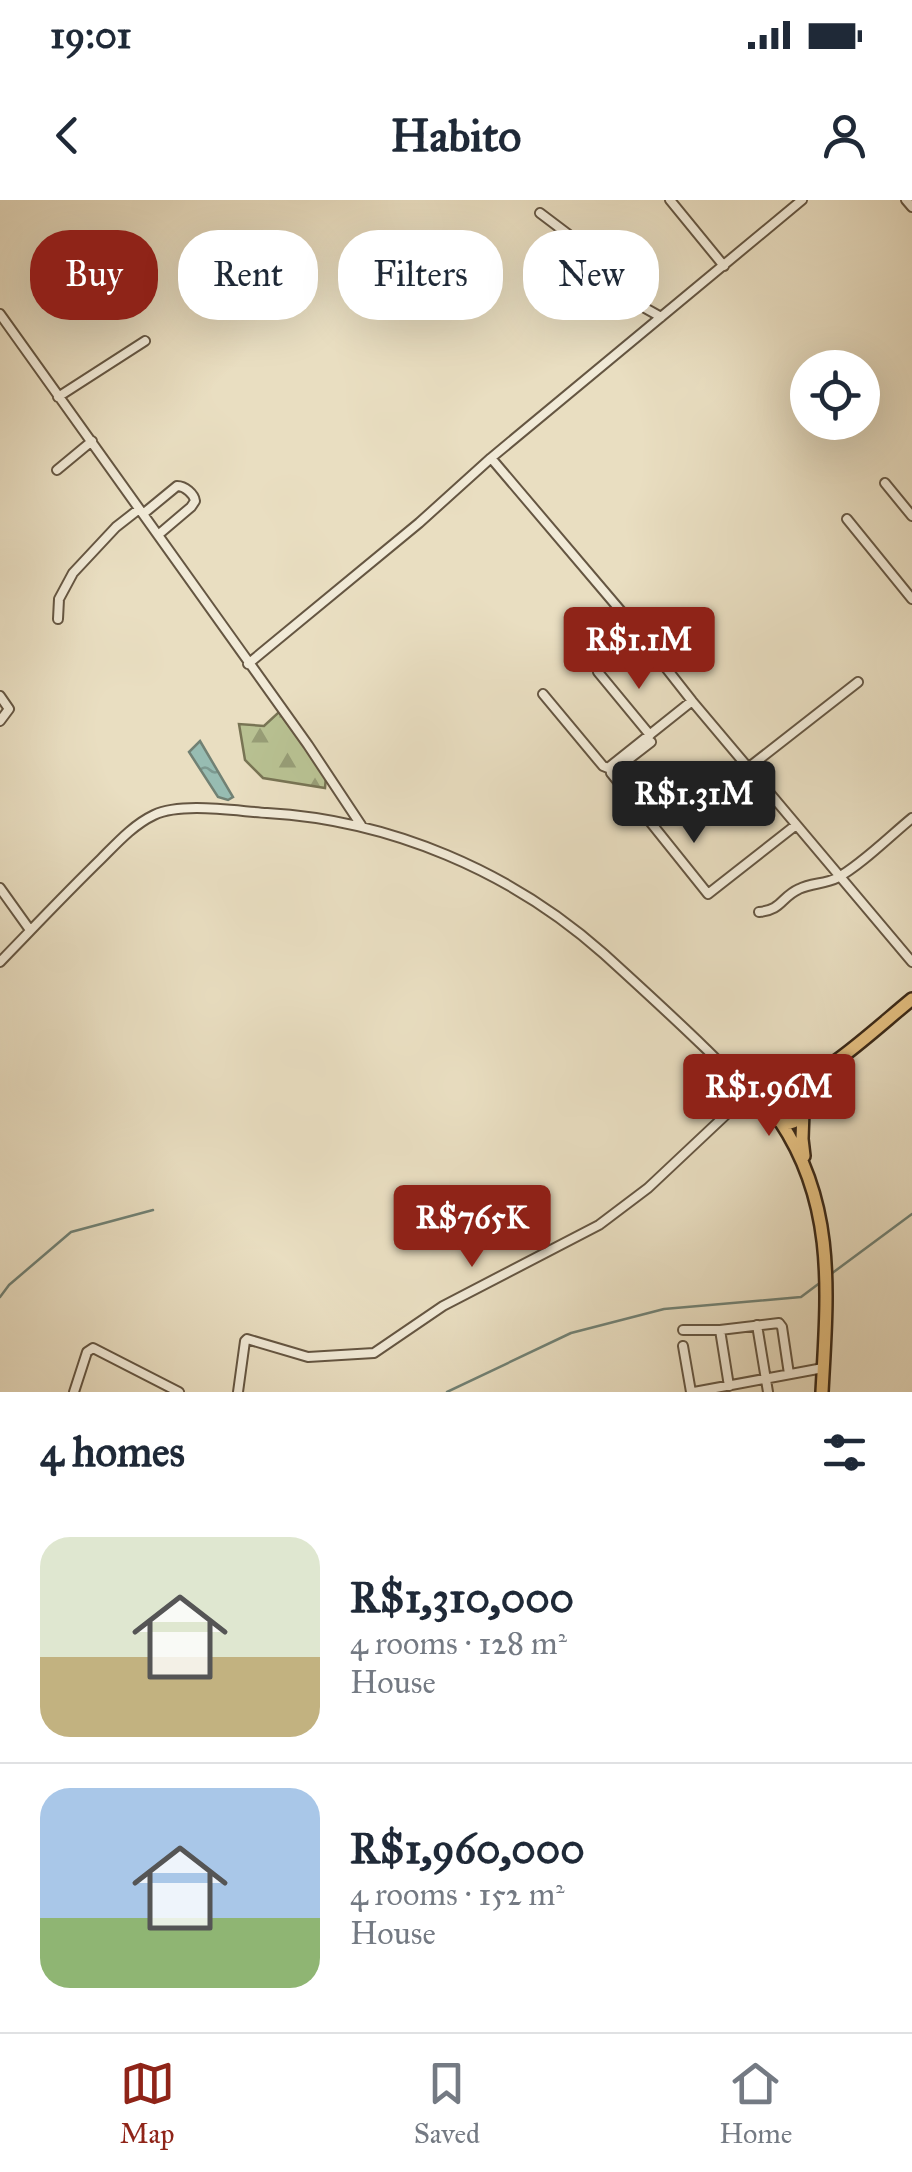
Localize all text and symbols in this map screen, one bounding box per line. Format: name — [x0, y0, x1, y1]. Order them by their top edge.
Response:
text: 19:01 — [50, 12, 132, 58]
icon: back — [40, 108, 95, 163]
text: Habito — [391, 108, 521, 163]
icon: person — [817, 108, 872, 163]
chip: Buy — [30, 230, 158, 320]
chip: Rent — [178, 230, 318, 320]
chip: Filters — [338, 230, 503, 320]
chip: New — [523, 230, 659, 320]
map controls — [790, 350, 880, 440]
button: locate — [790, 350, 880, 440]
pin: R$1.1M — [558, 607, 720, 692]
text: R$1.1M — [586, 620, 692, 659]
pin: R$1.31M — [602, 761, 786, 846]
text: R$1.31M — [634, 774, 754, 813]
pin: R$1.96M — [677, 1054, 861, 1139]
text: R$1.96M — [705, 1067, 833, 1106]
pin: R$765K — [391, 1185, 553, 1270]
text: R$765K — [416, 1198, 528, 1237]
icon: filters — [817, 1425, 872, 1480]
text: 4 homes — [40, 1426, 185, 1478]
text: R$1,310,000 — [350, 1572, 574, 1624]
icon: home — [120, 1577, 240, 1697]
text: 4 rooms · 128 m² — [350, 1624, 567, 1663]
text: House — [350, 1663, 436, 1702]
text: R$1,960,000 — [350, 1823, 585, 1875]
icon: home — [120, 1828, 240, 1948]
text: 4 rooms · 152 m² — [350, 1875, 565, 1914]
text: House — [350, 1914, 436, 1953]
tab: Map — [120, 2056, 175, 2151]
tab: Saved — [414, 2056, 480, 2151]
tab: Home — [719, 2056, 792, 2151]

